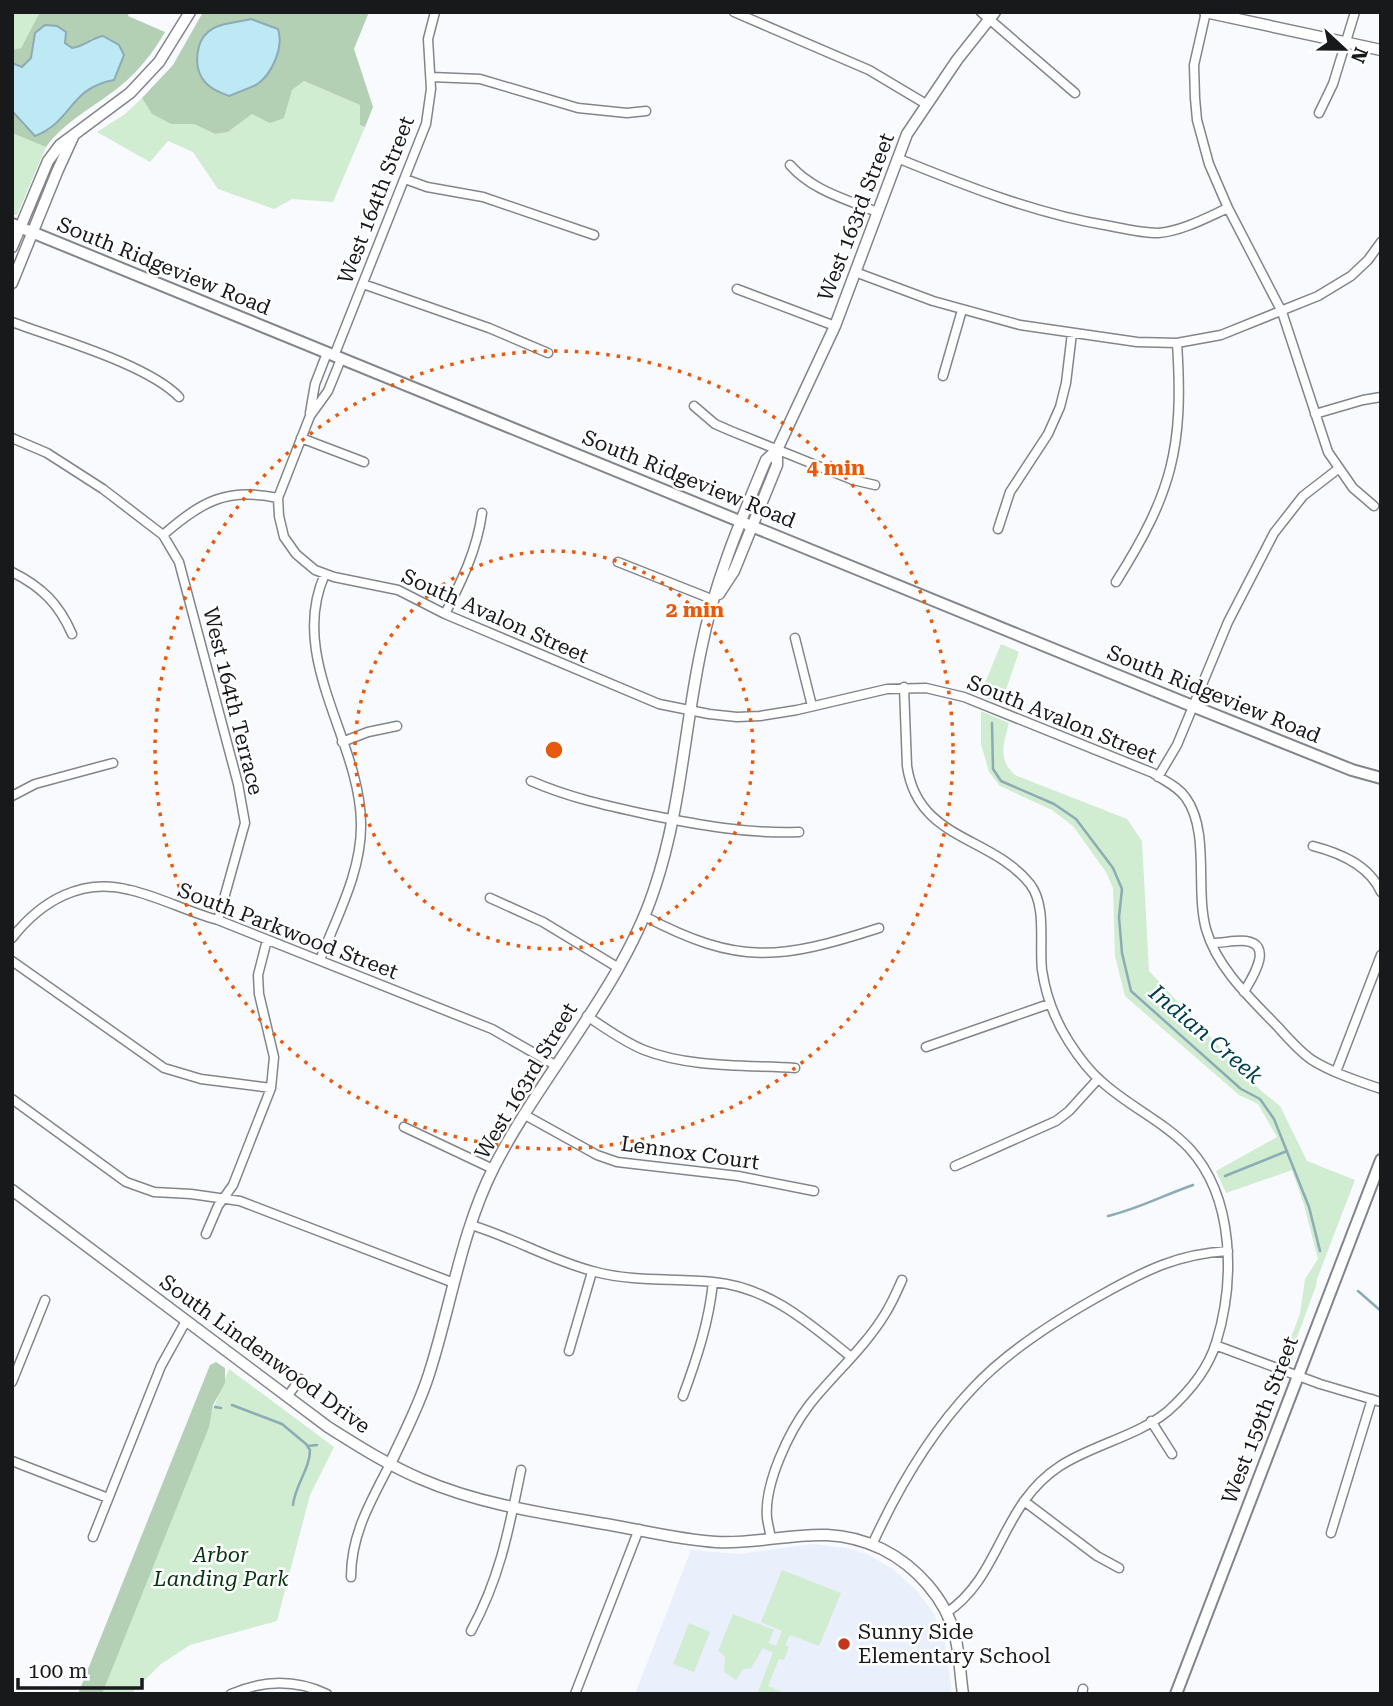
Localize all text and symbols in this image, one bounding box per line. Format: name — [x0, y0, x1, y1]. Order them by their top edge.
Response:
north arrow — [1309, 14, 1379, 84]
text: N — [1346, 44, 1373, 67]
street label: West 164th Street — [333, 113, 419, 287]
street label: West 163rd Street — [813, 130, 899, 304]
street label: South Ridgeview Road — [54, 212, 275, 320]
street label: South Ridgeview Road — [579, 425, 800, 533]
text: 4 min — [807, 456, 865, 480]
street label: South Avalon Street — [398, 564, 592, 668]
text: 2 min — [666, 598, 724, 622]
street label: West 164th Terrace — [198, 605, 268, 797]
street label: South Ridgeview Road — [1104, 640, 1325, 748]
street label: South Avalon Street — [964, 670, 1160, 768]
centre of rings — [542, 738, 566, 762]
street label: South Parkwood Street — [175, 878, 402, 984]
water label: Indian Creek — [1143, 979, 1268, 1090]
street label: West 163rd Street — [470, 998, 582, 1163]
street label: Lennox Court — [619, 1131, 761, 1175]
street label: South Lindenwood Drive — [155, 1270, 375, 1438]
street label: West 159th Street — [1217, 1333, 1303, 1507]
park label: Arbor Landing Park — [152, 1543, 289, 1591]
place label: Sunny Side Elementary School — [858, 1620, 1051, 1668]
marker: Sunny Side Elementary School — [836, 1636, 852, 1652]
scale bar — [18, 1646, 142, 1690]
text: 100 m — [28, 1659, 88, 1683]

